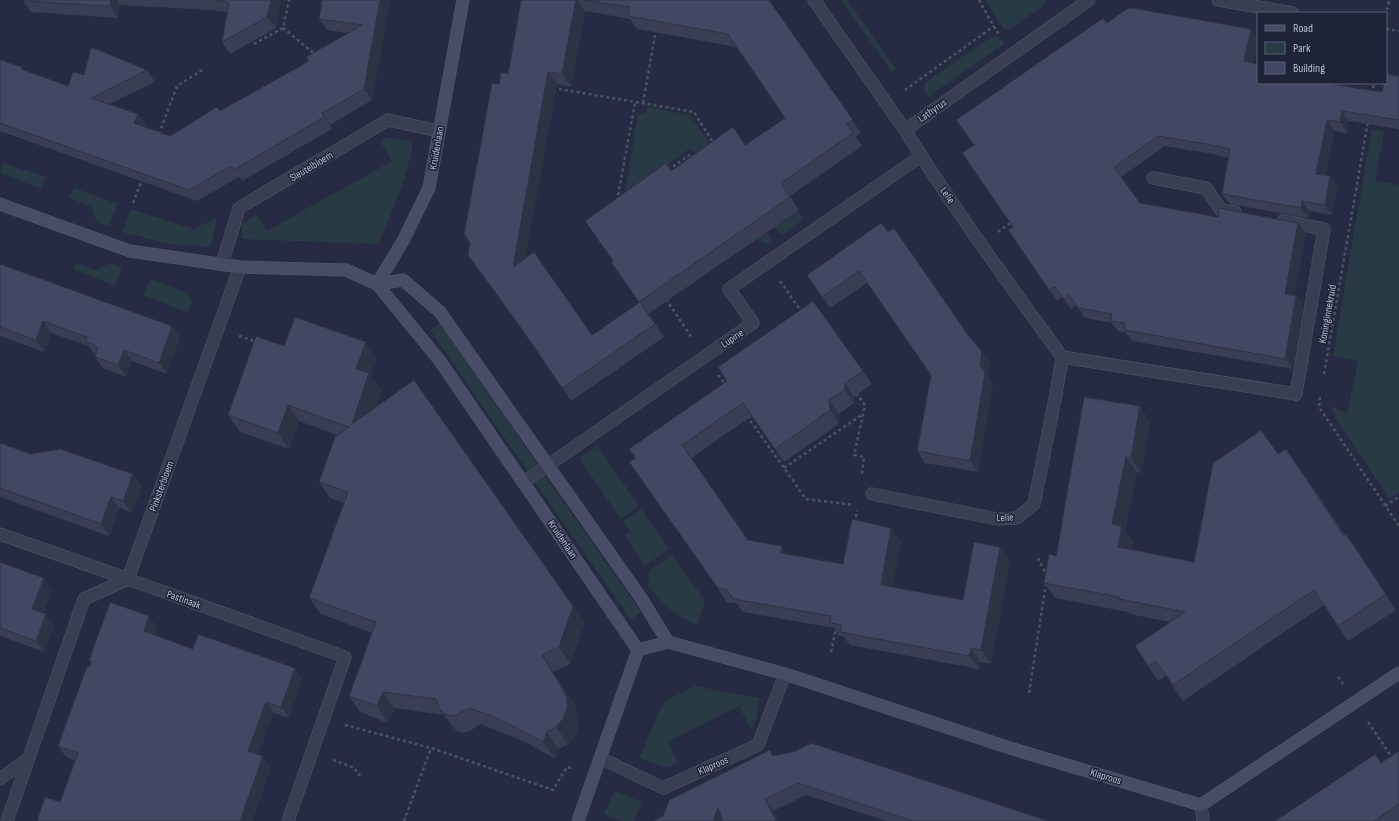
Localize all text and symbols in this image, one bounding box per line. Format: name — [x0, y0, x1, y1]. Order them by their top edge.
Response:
legend — [1257, 12, 1387, 84]
text: Road — [1293, 21, 1313, 36]
text: Park — [1293, 41, 1311, 56]
text: Building — [1293, 61, 1325, 76]
street label: Lathyrus — [915, 96, 949, 125]
street label: Kruidenlaan — [426, 125, 447, 171]
street label: Sleutelbloem — [287, 148, 335, 184]
street label: Lelie — [937, 185, 958, 206]
street label: Koninginnekruid — [1316, 283, 1339, 345]
street label: Lupine — [719, 326, 746, 351]
street label: Pinksterbloem — [146, 459, 177, 513]
street label: Lelie — [996, 511, 1014, 524]
street label: Kruidenlaan — [545, 518, 580, 561]
street label: Pastinaak — [165, 587, 203, 612]
street label: Klaproos — [696, 753, 730, 778]
street label: Klaproos — [1089, 766, 1123, 787]

